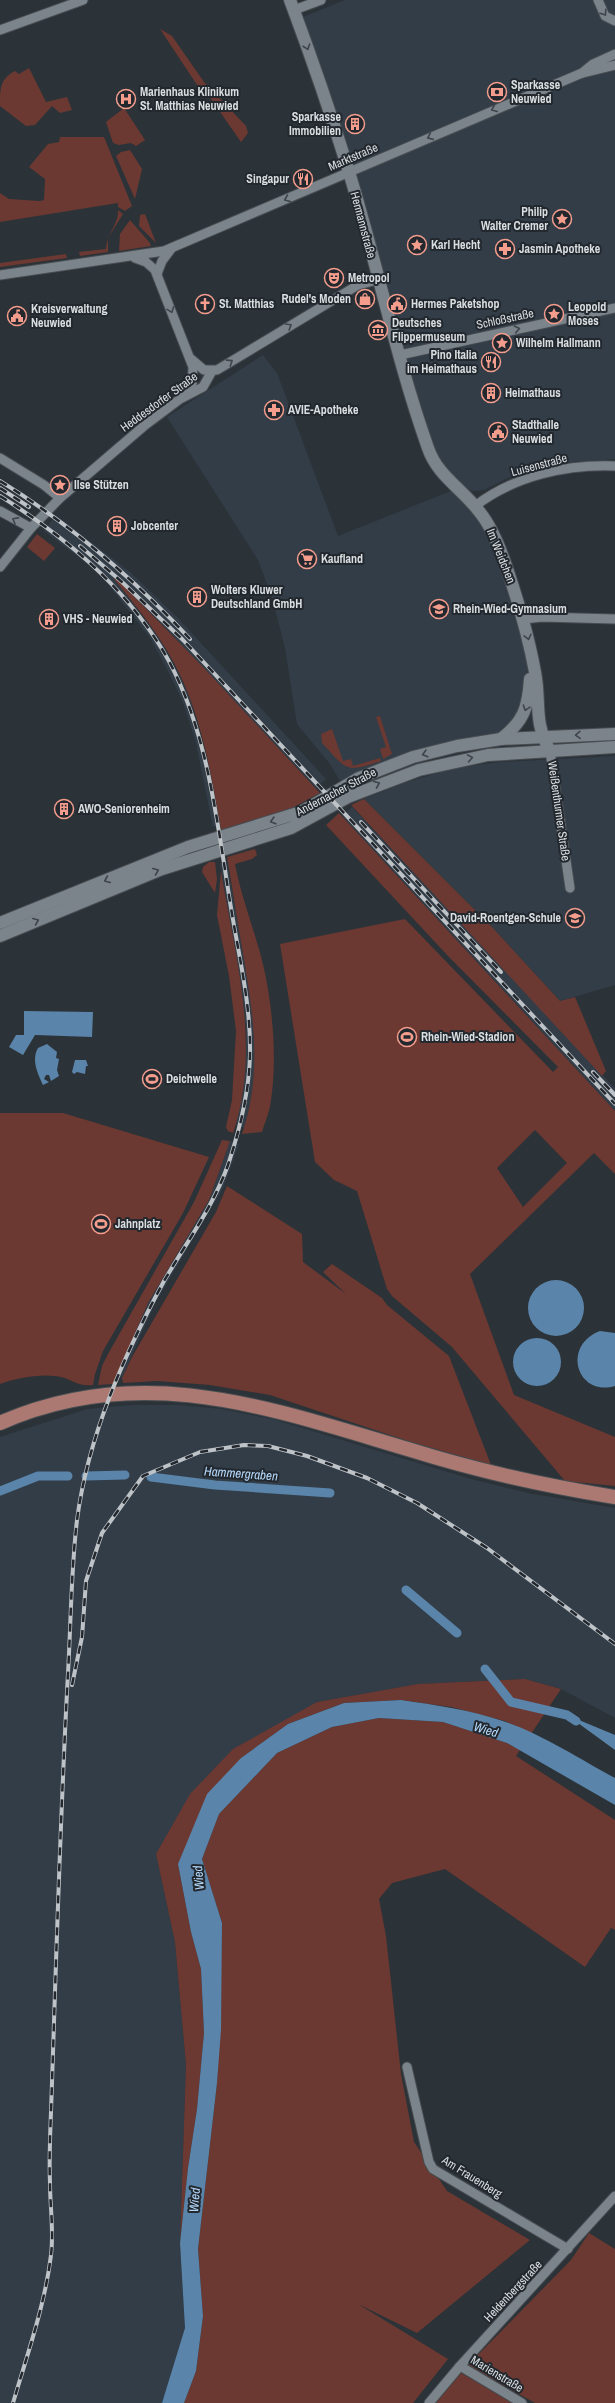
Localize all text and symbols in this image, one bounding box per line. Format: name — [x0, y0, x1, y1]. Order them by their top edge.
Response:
one-way arrow — [599, 9, 607, 16]
one-way arrow — [302, 44, 310, 51]
place label: Sparkasse Neuwied — [511, 77, 561, 107]
bank icon: Sparkasse Neuwied — [486, 81, 508, 103]
place label: Marienhaus Klinikum St. Matthias Neuwied — [140, 84, 239, 114]
hospital icon: Marienhaus Klinikum St. Matthias Neuwied — [115, 88, 137, 110]
one-way arrow — [491, 105, 498, 113]
place label: Sparkasse Immobilien — [289, 109, 342, 139]
building icon: Sparkasse Immobilien — [344, 113, 366, 135]
one-way arrow — [426, 132, 434, 140]
street label: Marktstraße — [326, 139, 380, 175]
restaurant icon: Singapur — [292, 168, 314, 190]
place label: Singapur — [246, 171, 289, 187]
street label: Hermannstraße — [346, 190, 380, 260]
one-way arrow — [284, 194, 291, 202]
place label: Philip Walter Cremer — [481, 204, 548, 234]
place icon: Philip Walter Cremer — [551, 208, 573, 230]
place icon: Karl Hecht — [406, 234, 428, 256]
place label: Karl Hecht — [431, 237, 481, 253]
pharmacy icon: Jasmin Apotheke — [494, 238, 516, 260]
place label: Jasmin Apotheke — [519, 241, 601, 257]
theatre icon: Metropol — [323, 267, 345, 289]
place label: Metropol — [348, 270, 390, 286]
shop icon: Rudel's Moden — [354, 288, 376, 310]
place label: Rudel's Moden — [281, 291, 351, 307]
church icon: St. Matthias — [194, 293, 216, 315]
public building icon: Hermes Paketshop — [386, 293, 408, 315]
place label: St. Matthias — [219, 296, 275, 312]
place label: Hermes Paketshop — [411, 296, 500, 312]
place label: Leopold Moses — [568, 299, 606, 329]
place label: Kreisverwaltung Neuwied — [31, 301, 108, 331]
place icon: Leopold Moses — [543, 303, 565, 325]
public building icon: Kreisverwaltung Neuwied — [6, 305, 28, 327]
street label: Schloßstraße — [475, 305, 535, 333]
one-way arrow — [166, 307, 174, 314]
place label: Deutsches Flippermuseum — [392, 315, 466, 345]
museum icon: Deutsches Flippermuseum — [367, 319, 389, 341]
one-way arrow — [285, 323, 292, 331]
one-way arrow — [514, 325, 521, 333]
place icon: Wilhelm Hallmann — [491, 332, 513, 354]
place label: Wilhelm Hallmann — [516, 335, 601, 351]
place label: Pino Italia im Heimathaus — [407, 347, 478, 377]
restaurant icon: Pino Italia im Heimathaus — [480, 351, 502, 373]
one-way arrow — [226, 360, 233, 367]
street label: Heddesdorfer Straße — [117, 369, 201, 435]
building icon: Heimathaus — [480, 382, 502, 404]
place label: Heimathaus — [505, 385, 561, 401]
pharmacy icon: AVIE-Apotheke — [263, 399, 285, 421]
place label: AVIE-Apotheke — [288, 402, 359, 418]
place label: Stadthalle Neuwied — [512, 417, 560, 447]
public building icon: Stadthalle Neuwied — [487, 421, 509, 443]
street label: Luisenstraße — [509, 450, 569, 480]
place icon: Ilse Stützen — [49, 474, 71, 496]
place label: Ilse Stützen — [74, 477, 129, 493]
building icon: Jobcenter — [106, 515, 128, 537]
one-way arrow — [12, 517, 19, 524]
place label: Jobcenter — [131, 518, 178, 534]
street label: Im Weidchen — [483, 526, 519, 586]
supermarket icon: Kaufland — [296, 548, 318, 570]
place label: Kaufland — [321, 551, 363, 567]
place label: Wolters Kluwer Deutschland GmbH — [211, 582, 302, 612]
building icon: Wolters Kluwer Deutschland GmbH — [186, 586, 208, 608]
school or university icon: Rhein-Wied-Gymnasium — [428, 598, 450, 620]
place label: Rhein-Wied-Gymnasium — [453, 601, 567, 617]
building icon: VHS - Neuwied — [38, 608, 60, 630]
place label: VHS - Neuwied — [63, 611, 132, 627]
one-way arrow — [524, 634, 532, 640]
one-way arrow — [522, 705, 530, 712]
one-way arrow — [575, 730, 581, 739]
one-way arrow — [422, 749, 429, 758]
one-way arrow — [467, 754, 473, 762]
street label: Weißenthurmer Straße — [544, 760, 574, 862]
street label: Andernacher Straße — [292, 764, 379, 820]
one-way arrow — [374, 781, 381, 789]
building icon: AWO-Seniorenheim — [53, 798, 75, 820]
place label: AWO-Seniorenheim — [78, 801, 170, 817]
one-way arrow — [269, 816, 276, 825]
one-way arrow — [152, 868, 160, 876]
one-way arrow — [104, 876, 111, 884]
school or university icon: David-Roentgen-Schule — [564, 907, 586, 929]
place label: David-Roentgen-Schule — [450, 910, 562, 926]
one-way arrow — [33, 918, 40, 926]
sports icon: Rhein-Wied-Stadion — [396, 1026, 418, 1048]
place label: Rhein-Wied-Stadion — [421, 1029, 514, 1045]
sports icon: Deichwelle — [141, 1068, 163, 1090]
place label: Deichwelle — [166, 1071, 217, 1087]
sports icon: Jahnplatz — [90, 1213, 112, 1235]
place label: Jahnplatz — [115, 1216, 160, 1232]
water label: Hammergraben — [203, 1462, 279, 1485]
water label: Wied — [472, 1718, 500, 1741]
water label: Wied — [189, 1865, 208, 1891]
street label: Am Frauenberg — [438, 2152, 506, 2202]
water label: Wied — [185, 2187, 204, 2213]
street label: Heldenbergstraße — [480, 2257, 546, 2325]
street label: Marienstraße — [468, 2352, 526, 2396]

